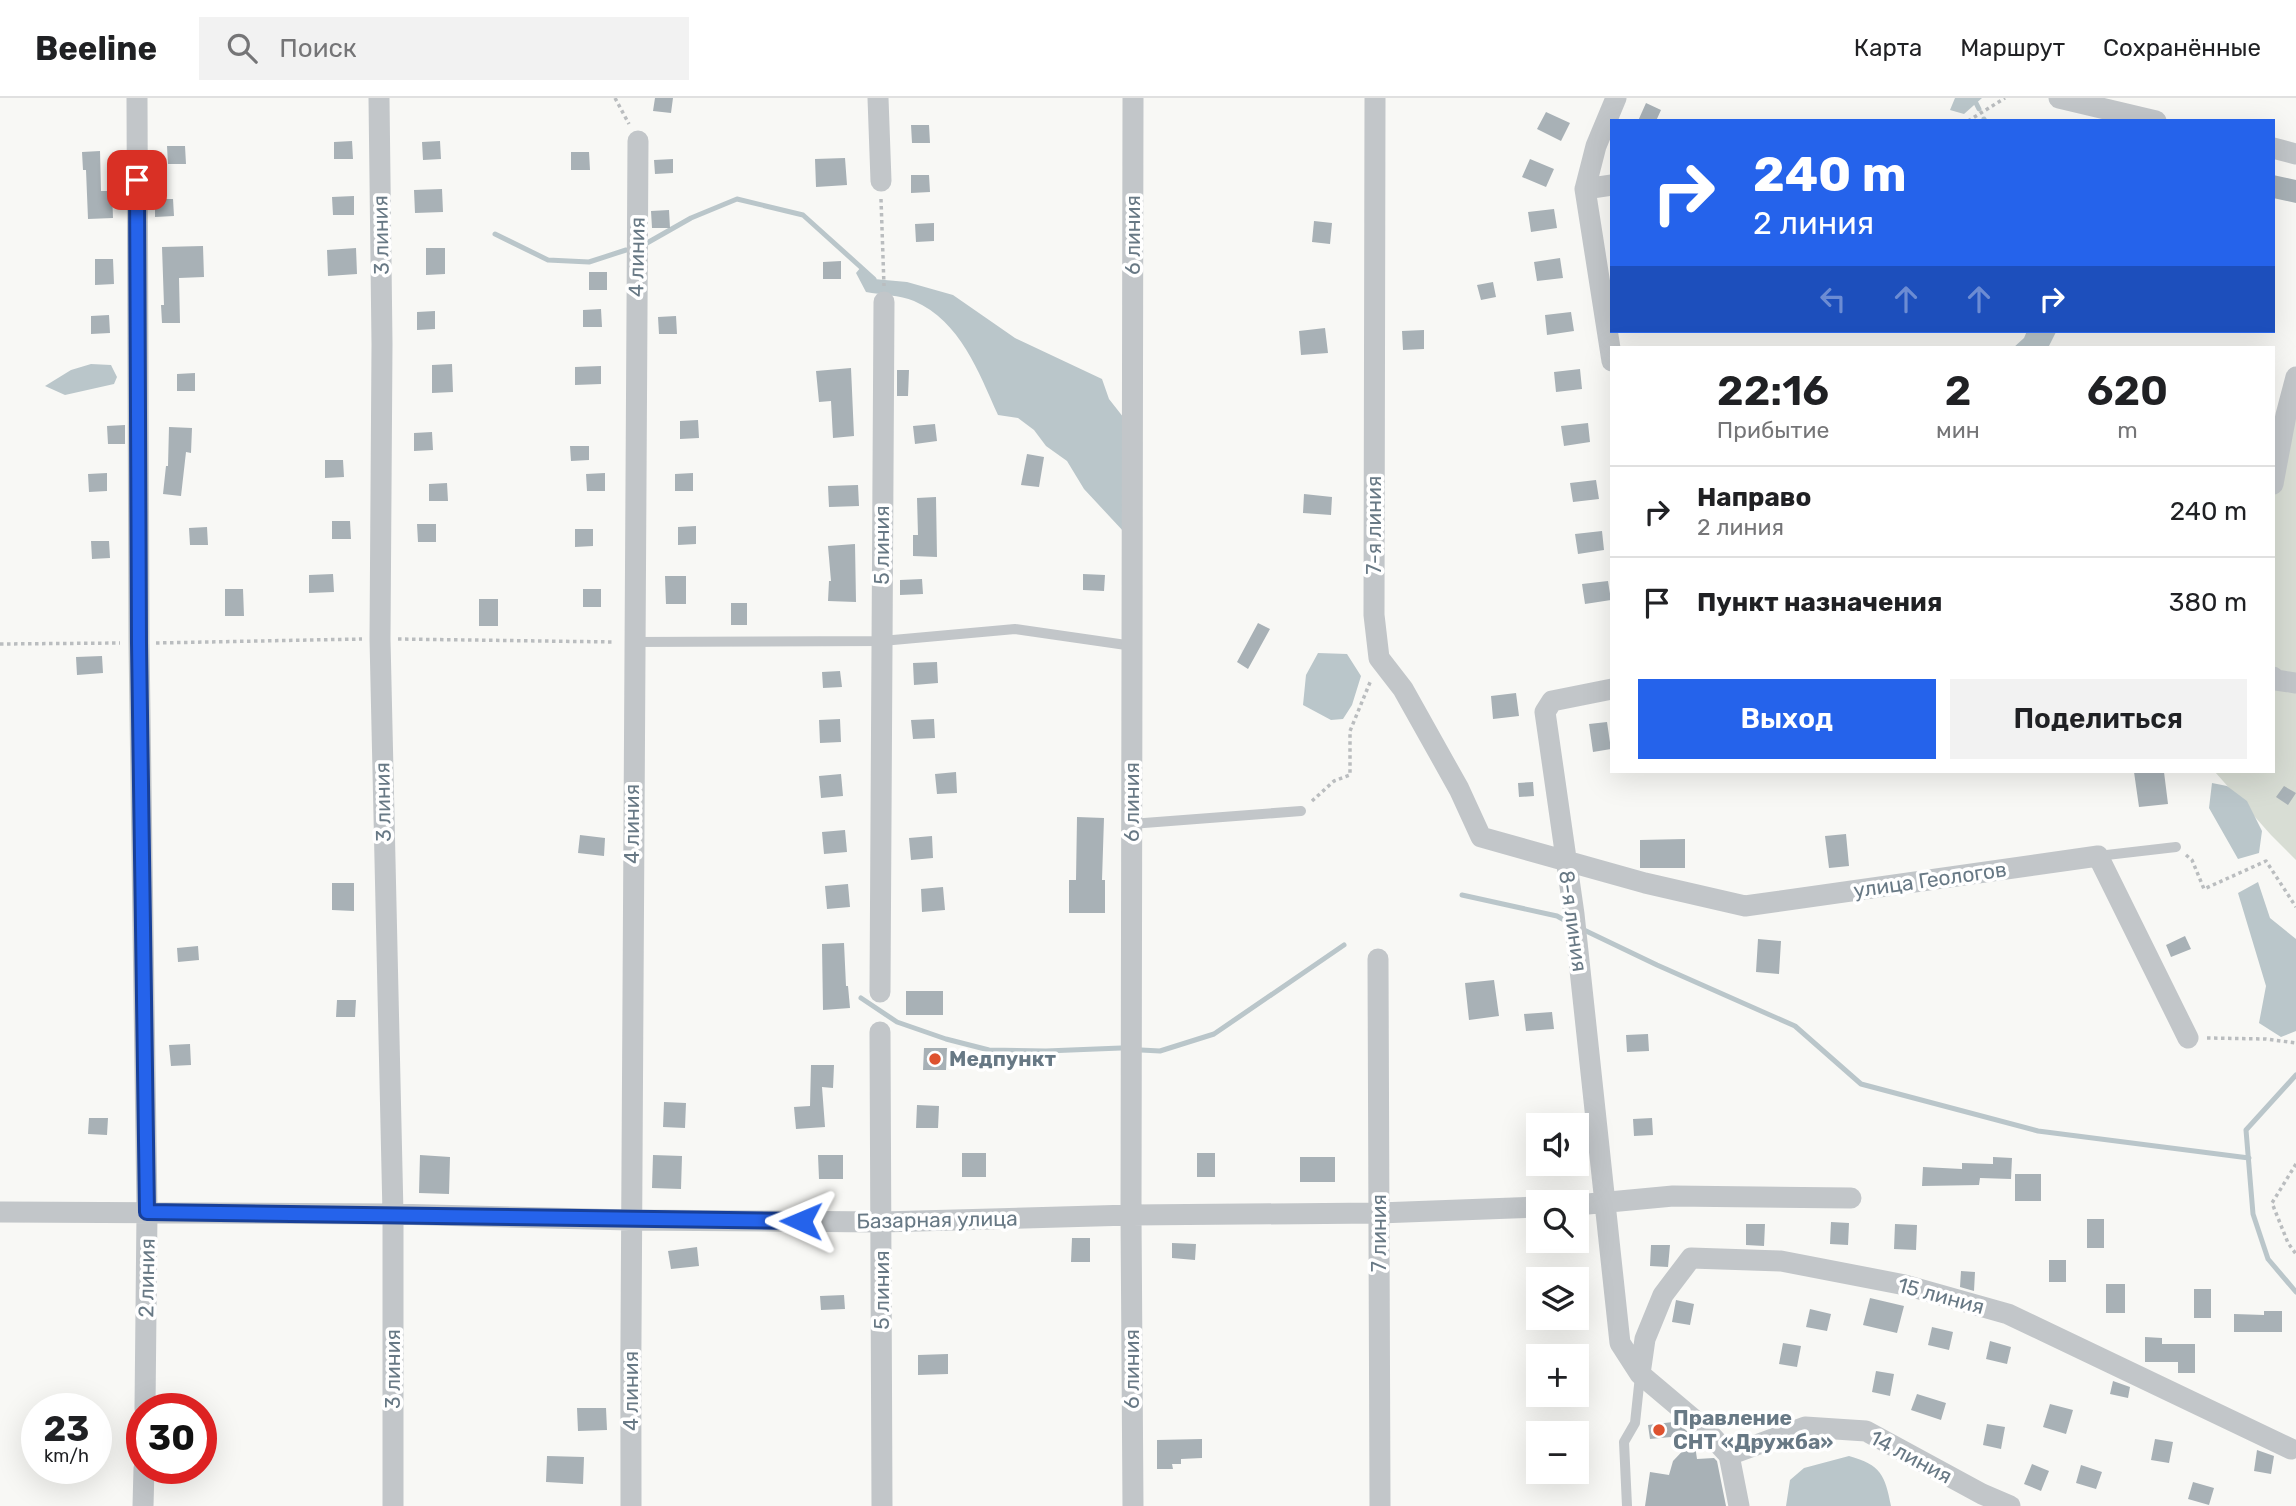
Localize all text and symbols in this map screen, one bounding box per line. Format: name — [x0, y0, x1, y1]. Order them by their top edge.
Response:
search box — [199, 17, 689, 80]
text: Beeline — [35, 29, 157, 68]
icon: search — [223, 29, 261, 67]
text: Поиск — [279, 33, 357, 64]
text: Карта — [1854, 34, 1922, 62]
text: Маршрут — [1960, 34, 2065, 62]
text: Сохранённые — [2103, 34, 2261, 62]
text: 240 m — [1753, 145, 1907, 203]
icon: right — [1638, 147, 1729, 238]
pin — [107, 150, 167, 210]
icon: arrive — [118, 161, 156, 199]
street label: 3 линия — [367, 195, 394, 275]
street label: 6 линия — [1120, 195, 1145, 275]
text: 2 линия — [1753, 204, 1874, 242]
street label: 4 линия — [623, 217, 650, 297]
icon: left — [1814, 280, 1852, 318]
icon: ahead — [1887, 280, 1925, 318]
icon: ahead — [1960, 280, 1998, 318]
icon: right — [2033, 280, 2071, 318]
text: 22:16 — [1717, 366, 1829, 416]
text: 2 — [1945, 366, 1971, 416]
text: 620 — [2087, 366, 2168, 416]
text: Прибытие — [1717, 416, 1829, 444]
text: мин — [1936, 416, 1980, 444]
text: m — [2117, 416, 2138, 444]
street label: 7-я линия — [1361, 476, 1386, 574]
text: Направо — [1697, 482, 1811, 513]
icon: right — [1638, 493, 1676, 531]
text: 240 m — [2170, 496, 2247, 527]
street label: 5 линия — [869, 505, 894, 585]
text: 2 линия — [1697, 513, 1784, 541]
icon: arrive — [1638, 584, 1676, 622]
text: Пункт назначения — [1697, 587, 1942, 618]
text: 380 m — [2169, 587, 2247, 618]
button: Выход — [1638, 679, 1936, 759]
button: Поделиться — [1950, 679, 2247, 759]
street label: 3 линия — [369, 762, 396, 842]
street label: 6 линия — [1119, 762, 1144, 842]
street label: 4 линия — [619, 784, 644, 864]
street label: улица Геологов — [1852, 856, 2008, 903]
street label: 8-я линия — [1554, 869, 1593, 973]
place label: Медпункт — [949, 1046, 1056, 1071]
marker: Медпункт — [927, 1051, 943, 1067]
map controls — [1526, 1113, 1589, 1484]
button: sound — [1526, 1113, 1589, 1176]
position arrow — [764, 1184, 838, 1258]
button: search — [1526, 1190, 1589, 1253]
street label: 7 линия — [1366, 1194, 1391, 1272]
street label: Базарная улица — [856, 1206, 1018, 1233]
street label: 2 линия — [133, 1238, 160, 1318]
street label: 5 линия — [869, 1250, 894, 1330]
button: layers — [1526, 1267, 1589, 1330]
street label: 15 линия — [1895, 1272, 1987, 1319]
street label: 3 линия — [380, 1329, 405, 1409]
street label: 6 линия — [1119, 1329, 1144, 1409]
button: + — [1526, 1344, 1589, 1407]
street label: 4 линия — [618, 1351, 643, 1431]
speed limit sign: 30 — [126, 1393, 217, 1484]
place label: Правление СНТ «Дружба» — [1673, 1405, 1833, 1454]
text: 23 — [44, 1408, 89, 1450]
button: − — [1526, 1421, 1589, 1484]
marker: Правление СНТ «Дружба» — [1651, 1422, 1667, 1438]
street label: 14 линия — [1866, 1425, 1956, 1489]
text: km/h — [44, 1445, 89, 1467]

